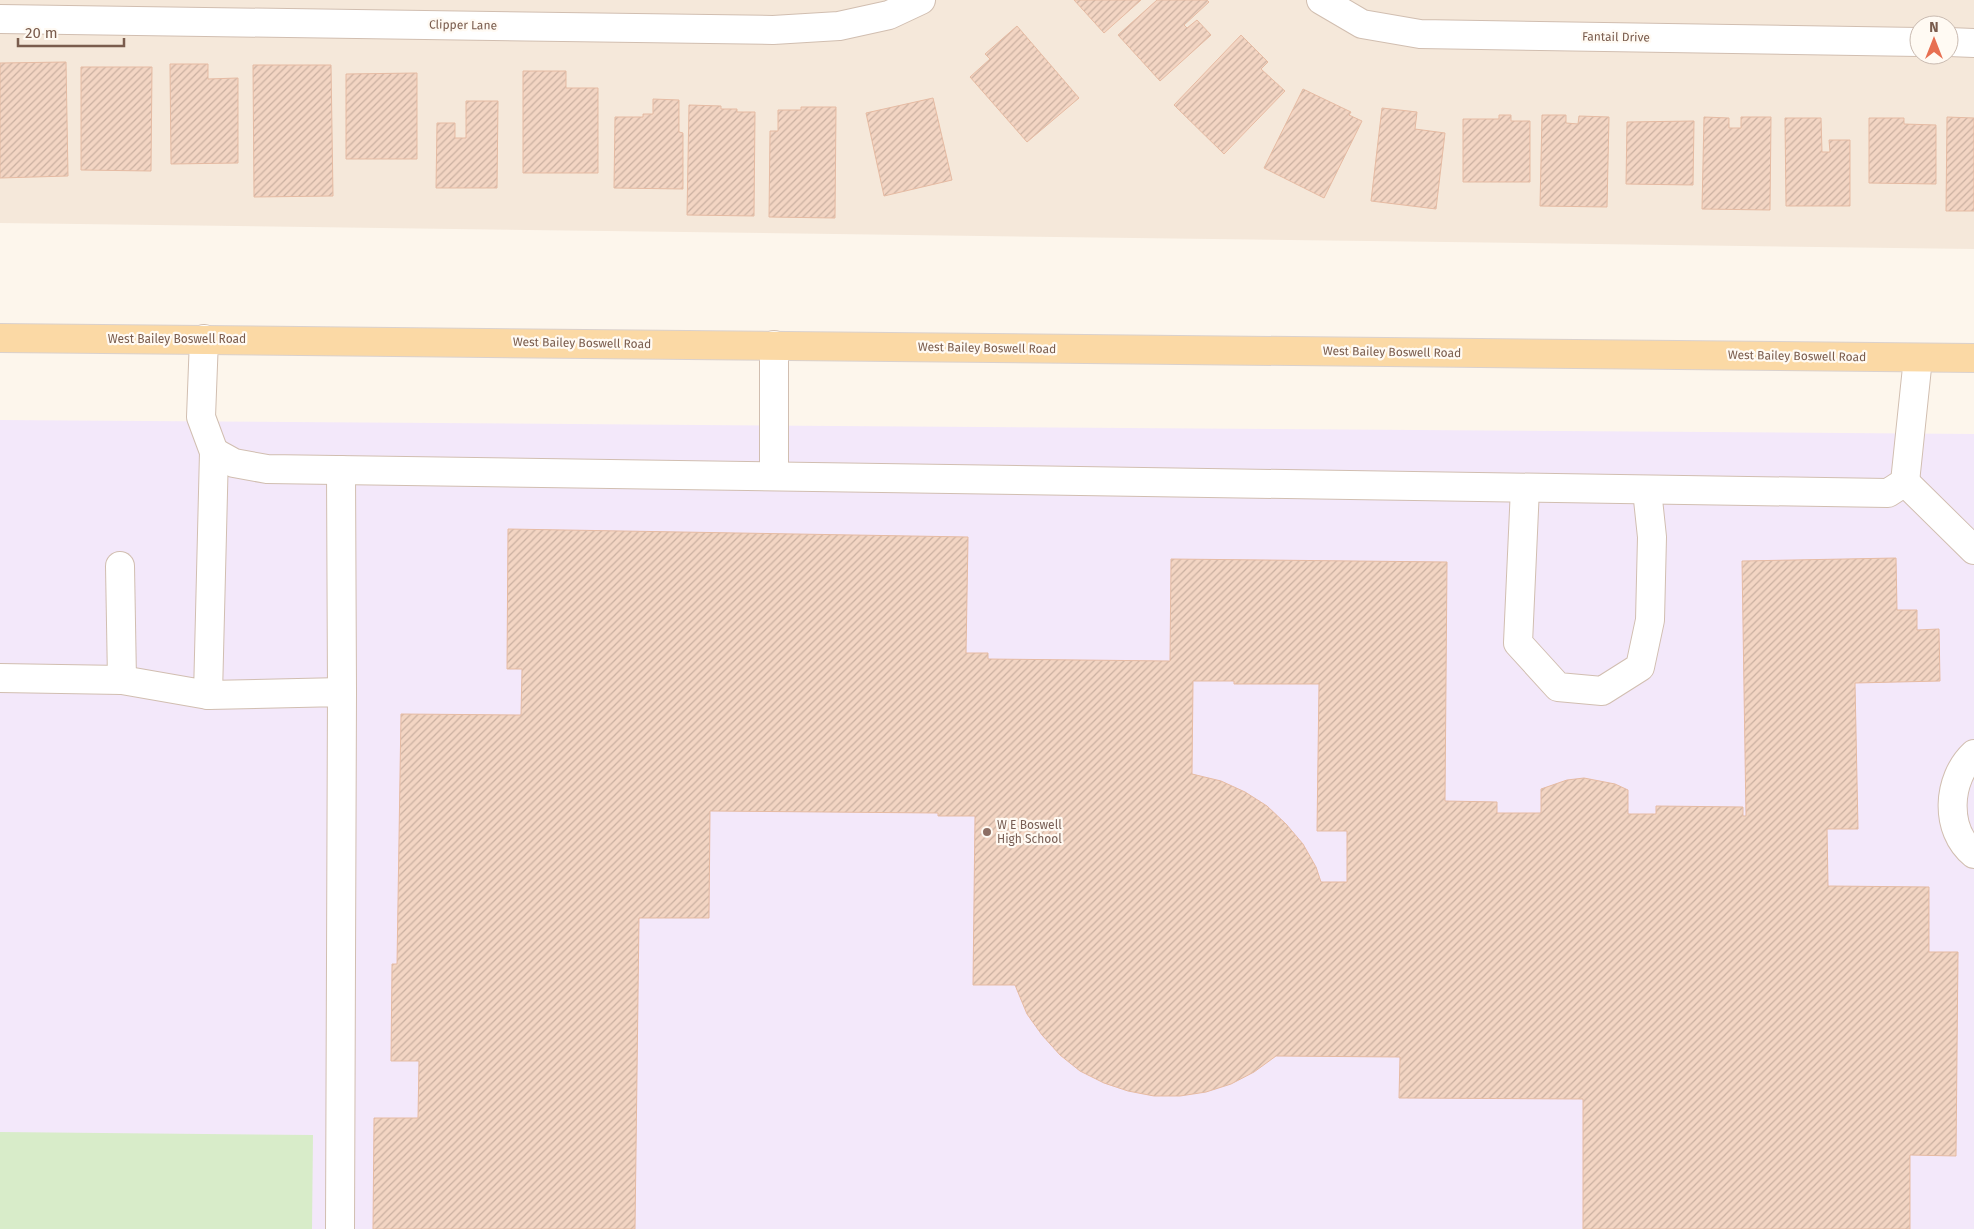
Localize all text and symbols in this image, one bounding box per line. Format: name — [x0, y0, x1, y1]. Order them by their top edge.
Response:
scale bar — [18, 15, 124, 47]
north arrow — [1909, 15, 1959, 65]
street label: Clipper Lane — [429, 17, 497, 33]
text: N — [1929, 19, 1939, 36]
text: 20 m — [25, 24, 58, 42]
street label: Fantail Drive — [1582, 29, 1650, 45]
street label: West Bailey Boswell Road — [108, 332, 246, 346]
street label: West Bailey Boswell Road — [513, 335, 651, 351]
street label: West Bailey Boswell Road — [918, 340, 1056, 356]
street label: West Bailey Boswell Road — [1323, 344, 1461, 360]
street label: West Bailey Boswell Road — [1728, 348, 1866, 364]
place label: W E Boswell High School — [997, 818, 1062, 846]
marker: W E Boswell High School — [981, 826, 993, 838]

